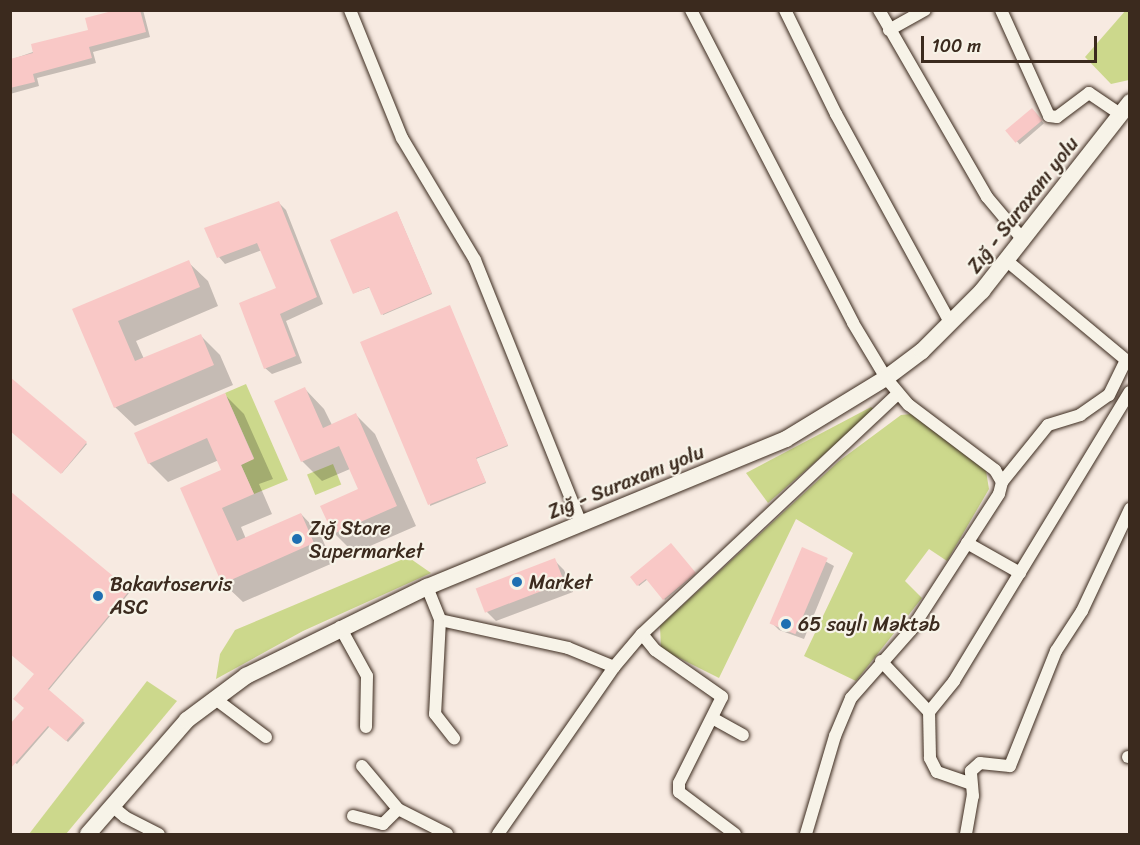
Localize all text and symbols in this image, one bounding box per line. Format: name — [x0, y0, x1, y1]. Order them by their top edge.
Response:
scale bar — [924, 24, 1100, 62]
text: 100 m — [932, 30, 981, 62]
street label: Zığ - Suraxanı yolu — [962, 132, 1084, 278]
street label: Zığ - Suraxanı yolu — [544, 440, 708, 524]
place label: Zığ Store Supermarket — [309, 516, 424, 563]
marker: Zığ Store Supermarket — [290, 532, 304, 546]
place label: Market — [529, 570, 593, 594]
place label: Bakavtoservis ASC — [110, 572, 232, 619]
marker: Market — [510, 575, 524, 589]
marker: Bakavtoservis ASC — [91, 589, 105, 603]
place label: 65 saylı Məktəb — [798, 612, 940, 636]
marker: 65 saylı Məktəb — [779, 617, 793, 631]

